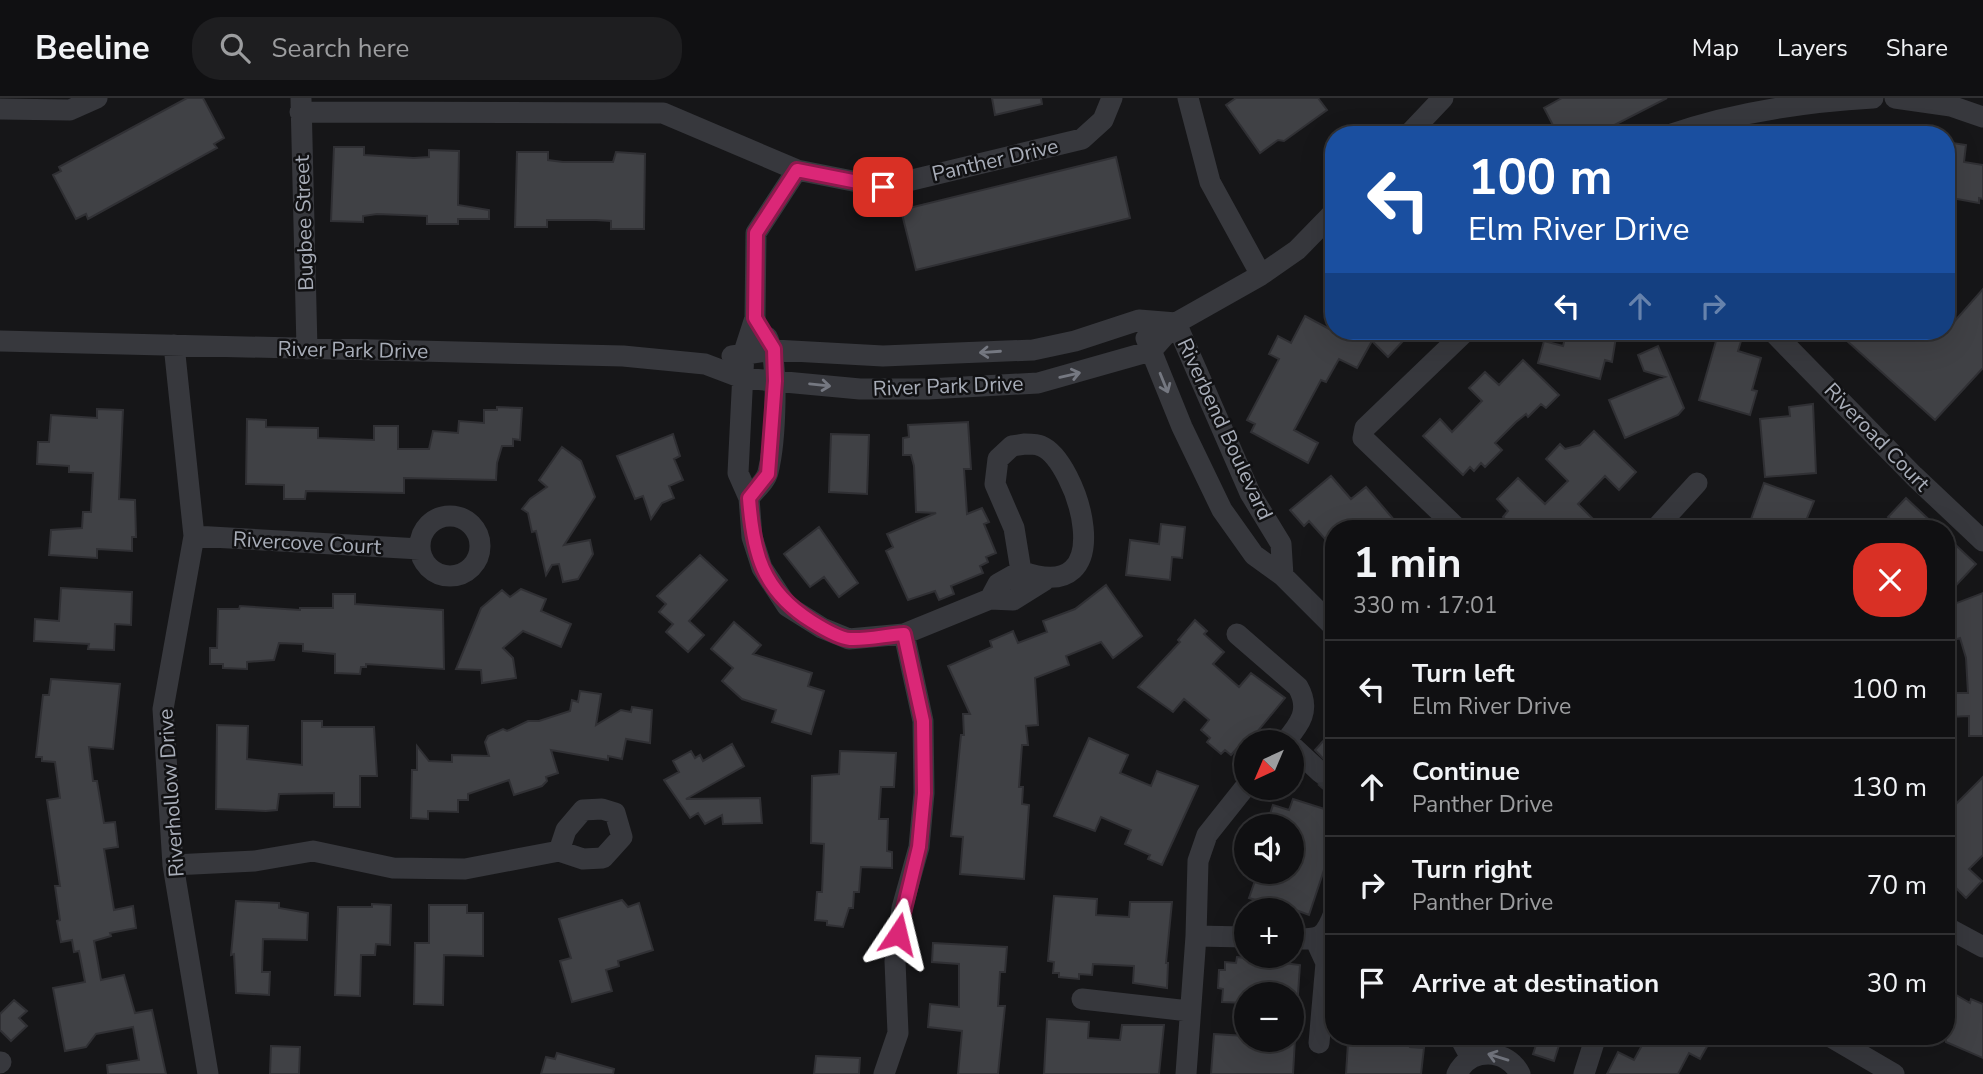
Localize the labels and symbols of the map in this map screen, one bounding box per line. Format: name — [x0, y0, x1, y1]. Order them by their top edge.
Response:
street label: Panther Drive — [929, 132, 1061, 188]
street label: Bugbee Street — [288, 154, 320, 291]
pin — [853, 157, 913, 217]
street label: Riverbend Boulevard — [1171, 334, 1279, 524]
street label: River Park Drive — [277, 335, 429, 365]
one-way arrow — [979, 346, 1002, 359]
one-way arrow — [1058, 368, 1081, 381]
street label: River Park Drive — [872, 369, 1024, 403]
one-way arrow — [1159, 372, 1172, 394]
street label: Riveroad Court — [1818, 377, 1936, 498]
one-way arrow — [808, 378, 830, 391]
street label: Rivercove Court — [232, 525, 383, 561]
street label: Riverhollow Drive — [151, 708, 191, 878]
north arrow — [1234, 730, 1304, 800]
position arrow — [861, 897, 935, 971]
one-way arrow — [1488, 1050, 1510, 1063]

